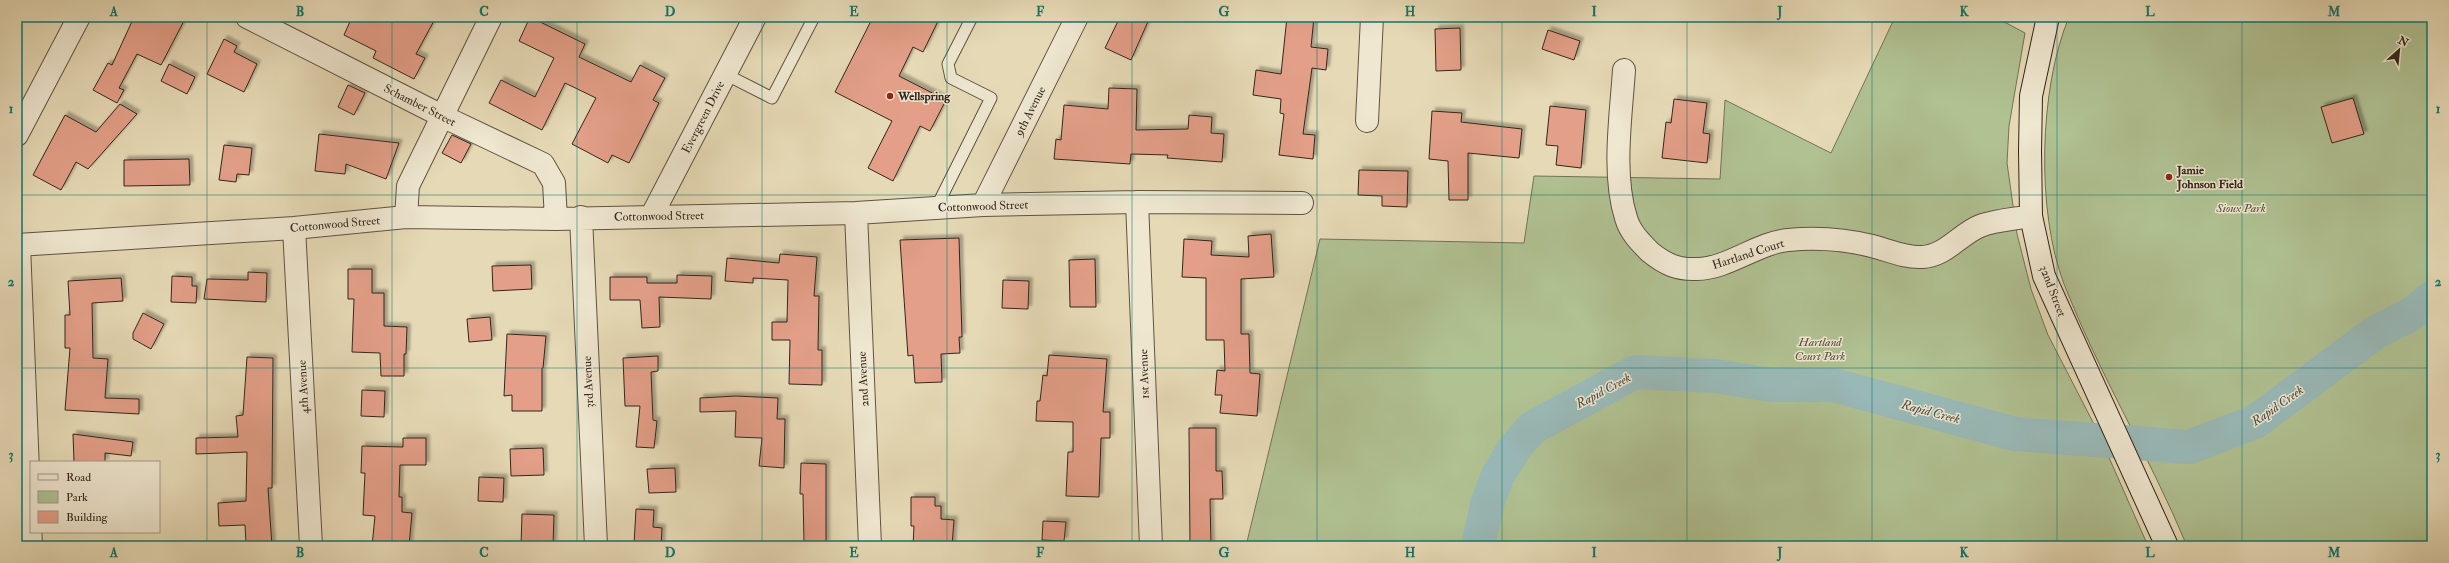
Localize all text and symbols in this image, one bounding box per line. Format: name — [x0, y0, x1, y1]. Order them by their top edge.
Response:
text: A — [109, 4, 119, 20]
text: B — [296, 4, 304, 20]
text: C — [479, 4, 489, 20]
text: D — [665, 4, 676, 20]
text: E — [849, 4, 859, 20]
text: F — [1036, 4, 1045, 20]
text: G — [1219, 4, 1230, 20]
text: H — [1405, 4, 1416, 20]
text: I — [1591, 4, 1597, 20]
text: J — [1776, 4, 1783, 21]
text: K — [1959, 4, 1969, 20]
text: L — [2145, 4, 2155, 20]
text: M — [2327, 4, 2341, 20]
north arrow — [2379, 30, 2419, 70]
text: N — [2395, 33, 2412, 50]
street label: Evergreen Drive — [679, 78, 728, 156]
street label: Schamber Street — [381, 81, 458, 130]
street label: 9th Avenue — [1011, 84, 1049, 139]
place label: Wellspring — [897, 89, 951, 104]
marker: Wellspring — [885, 91, 895, 101]
text: 1 — [9, 101, 14, 117]
text: 1 — [2436, 101, 2441, 117]
place label: Jamie Johnson Field — [2176, 163, 2243, 192]
marker: Jamie Johnson Field — [2164, 172, 2174, 182]
street label: Cottonwood Street — [938, 197, 1029, 216]
park label: Sioux Park — [2215, 201, 2266, 216]
street label: Cottonwood Street — [614, 208, 704, 225]
street label: Cottonwood Street — [289, 213, 381, 236]
street label: Hartland Court — [1710, 236, 1786, 273]
street label: 32nd Street — [2036, 263, 2069, 319]
text: 2 — [8, 274, 15, 290]
text: 2 — [2435, 274, 2442, 290]
park label: Hartland Court Park — [1795, 335, 1845, 364]
street label: 1st Avenue — [1136, 349, 1153, 399]
street label: 2nd Avenue — [855, 351, 872, 407]
street label: 3rd Avenue — [580, 356, 597, 408]
street label: 4th Avenue — [295, 360, 312, 414]
water label: Rapid Creek — [1572, 370, 1634, 413]
water label: Rapid Creek — [2248, 382, 2307, 430]
water label: Rapid Creek — [1899, 396, 1962, 427]
text: 3 — [9, 447, 14, 463]
text: 3 — [2436, 447, 2441, 463]
legend — [30, 461, 160, 533]
text: Road — [66, 470, 91, 485]
text: Park — [66, 490, 88, 505]
text: Building — [66, 510, 109, 525]
text: A — [109, 545, 119, 561]
text: B — [296, 545, 304, 561]
text: C — [479, 545, 489, 561]
text: D — [665, 545, 676, 561]
text: E — [849, 545, 859, 561]
text: F — [1036, 545, 1045, 561]
text: G — [1219, 545, 1230, 561]
text: H — [1405, 545, 1416, 561]
text: I — [1591, 545, 1597, 561]
text: J — [1776, 545, 1783, 562]
text: K — [1959, 545, 1969, 561]
text: L — [2145, 545, 2155, 561]
text: M — [2327, 545, 2341, 561]

